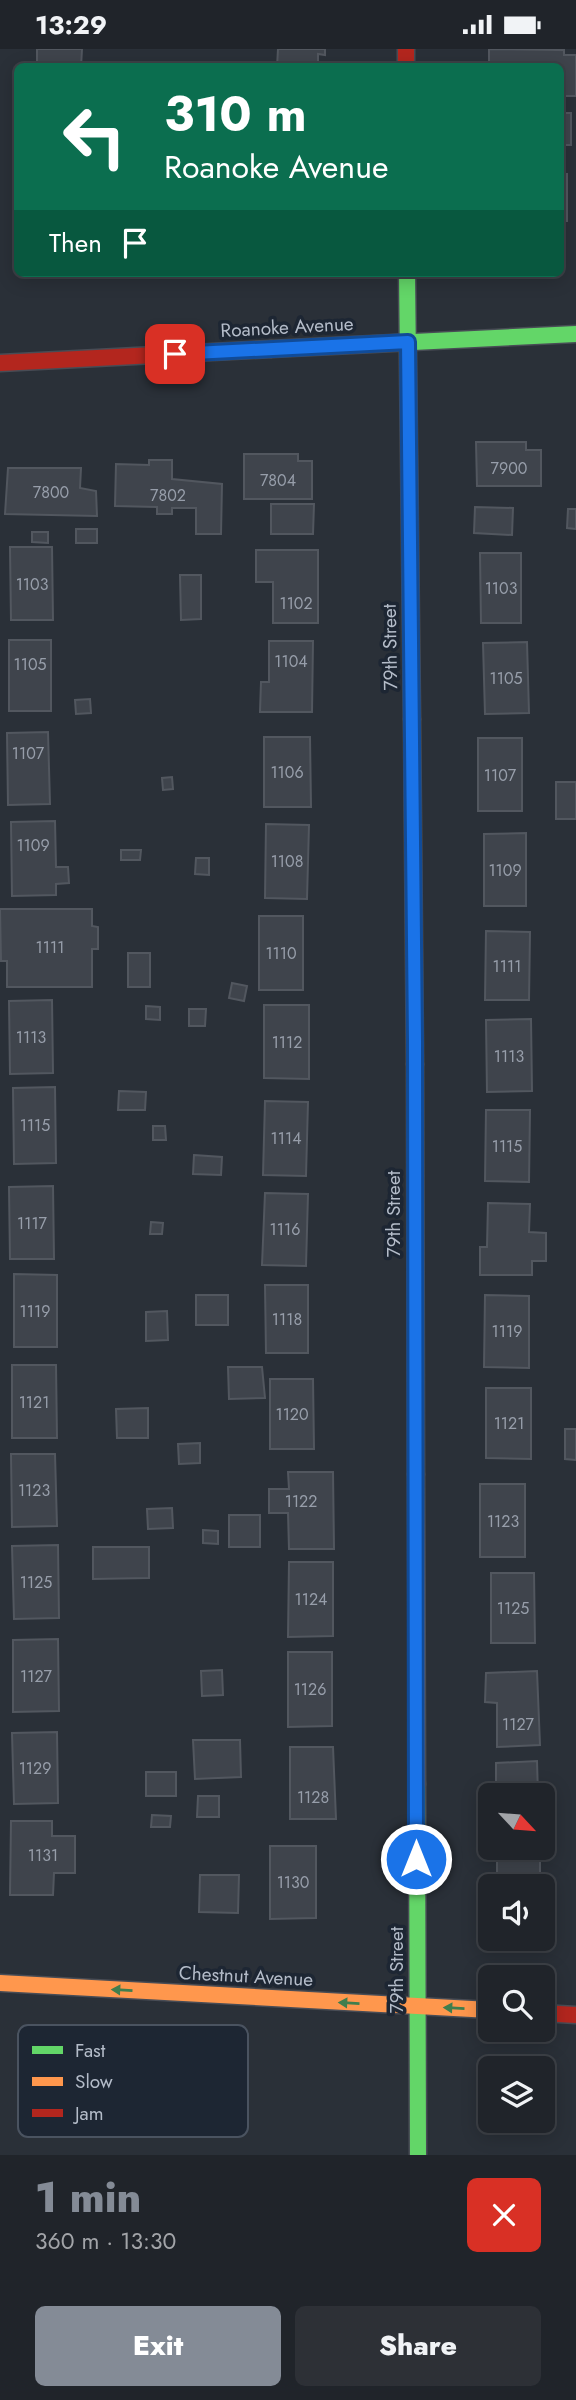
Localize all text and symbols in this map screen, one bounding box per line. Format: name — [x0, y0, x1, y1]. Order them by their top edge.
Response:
text: 13:29 — [35, 6, 107, 44]
text: 310 m — [164, 79, 307, 149]
icon: left — [49, 91, 140, 182]
text: Roanoke Avenue — [164, 144, 388, 190]
text: Then — [49, 224, 102, 262]
icon: arrive — [116, 224, 154, 262]
street label: Roanoke Avenue — [220, 310, 354, 344]
pin — [145, 324, 205, 384]
icon: arrive — [156, 335, 194, 373]
house number: 7900 — [491, 457, 527, 480]
house number: 7804 — [260, 469, 296, 492]
house number: 7800 — [33, 481, 69, 504]
house number: 7802 — [150, 484, 186, 507]
house number: 1103 — [16, 573, 49, 596]
house number: 1103 — [485, 577, 518, 600]
house number: 1102 — [279, 592, 313, 615]
street label: 79th Street — [376, 603, 404, 690]
house number: 1104 — [274, 650, 308, 673]
house number: 1105 — [13, 653, 47, 676]
house number: 1105 — [489, 667, 523, 690]
house number: 1107 — [12, 742, 45, 765]
house number: 1106 — [270, 761, 304, 784]
house number: 1107 — [484, 764, 517, 787]
house number: 1109 — [16, 834, 50, 857]
house number: 1108 — [271, 850, 303, 873]
house number: 1109 — [488, 859, 522, 882]
house number: 1111 — [36, 936, 64, 959]
house number: 1110 — [265, 942, 297, 965]
house number: 1111 — [493, 955, 521, 978]
house number: 1113 — [16, 1026, 46, 1049]
house number: 1112 — [272, 1031, 302, 1054]
house number: 1113 — [494, 1045, 524, 1068]
house number: 1115 — [20, 1114, 50, 1137]
house number: 1114 — [271, 1127, 301, 1150]
house number: 1115 — [492, 1135, 522, 1158]
street label: 79th Street — [380, 1170, 407, 1257]
house number: 1117 — [17, 1212, 48, 1235]
house number: 1116 — [270, 1218, 300, 1241]
house number: 1119 — [20, 1300, 50, 1323]
house number: 1118 — [272, 1308, 302, 1331]
house number: 1119 — [492, 1320, 522, 1343]
house number: 1121 — [19, 1391, 49, 1414]
house number: 1120 — [275, 1403, 309, 1426]
house number: 1121 — [494, 1412, 524, 1435]
house number: 1123 — [18, 1479, 50, 1502]
house number: 1122 — [285, 1490, 317, 1513]
house number: 1123 — [487, 1510, 519, 1533]
house number: 1125 — [20, 1571, 52, 1594]
house number: 1124 — [295, 1588, 327, 1611]
house number: 1125 — [497, 1597, 529, 1620]
house number: 1127 — [20, 1665, 53, 1688]
house number: 1126 — [294, 1678, 326, 1701]
house number: 1127 — [502, 1713, 535, 1736]
house number: 1129 — [19, 1757, 51, 1780]
north arrow — [478, 1783, 555, 1860]
map controls — [478, 1783, 555, 2133]
house number: 1128 — [297, 1786, 329, 1809]
position arrow — [379, 1822, 453, 1896]
house number: 1131 — [28, 1844, 58, 1867]
house number: 1130 — [277, 1871, 309, 1894]
button: sound — [478, 1874, 555, 1951]
street label: 79th Street — [383, 1926, 410, 2013]
street label: Chestnut Avenue — [178, 1959, 314, 1993]
button: search — [478, 1965, 555, 2042]
one-way arrow — [111, 1984, 133, 1995]
one-way arrow — [338, 1997, 360, 2008]
one-way arrow — [442, 2003, 464, 2014]
legend — [18, 2025, 248, 2137]
text: Fast — [75, 2037, 106, 2064]
button: layers — [478, 2056, 555, 2133]
text: Slow — [75, 2068, 113, 2095]
text: Jam — [72, 2100, 104, 2127]
text: 1 min — [35, 2167, 141, 2228]
button: close — [467, 2178, 541, 2252]
text: 360 m · 13:30 — [35, 2224, 176, 2258]
button: Exit — [35, 2306, 281, 2386]
button: Share — [295, 2306, 541, 2386]

